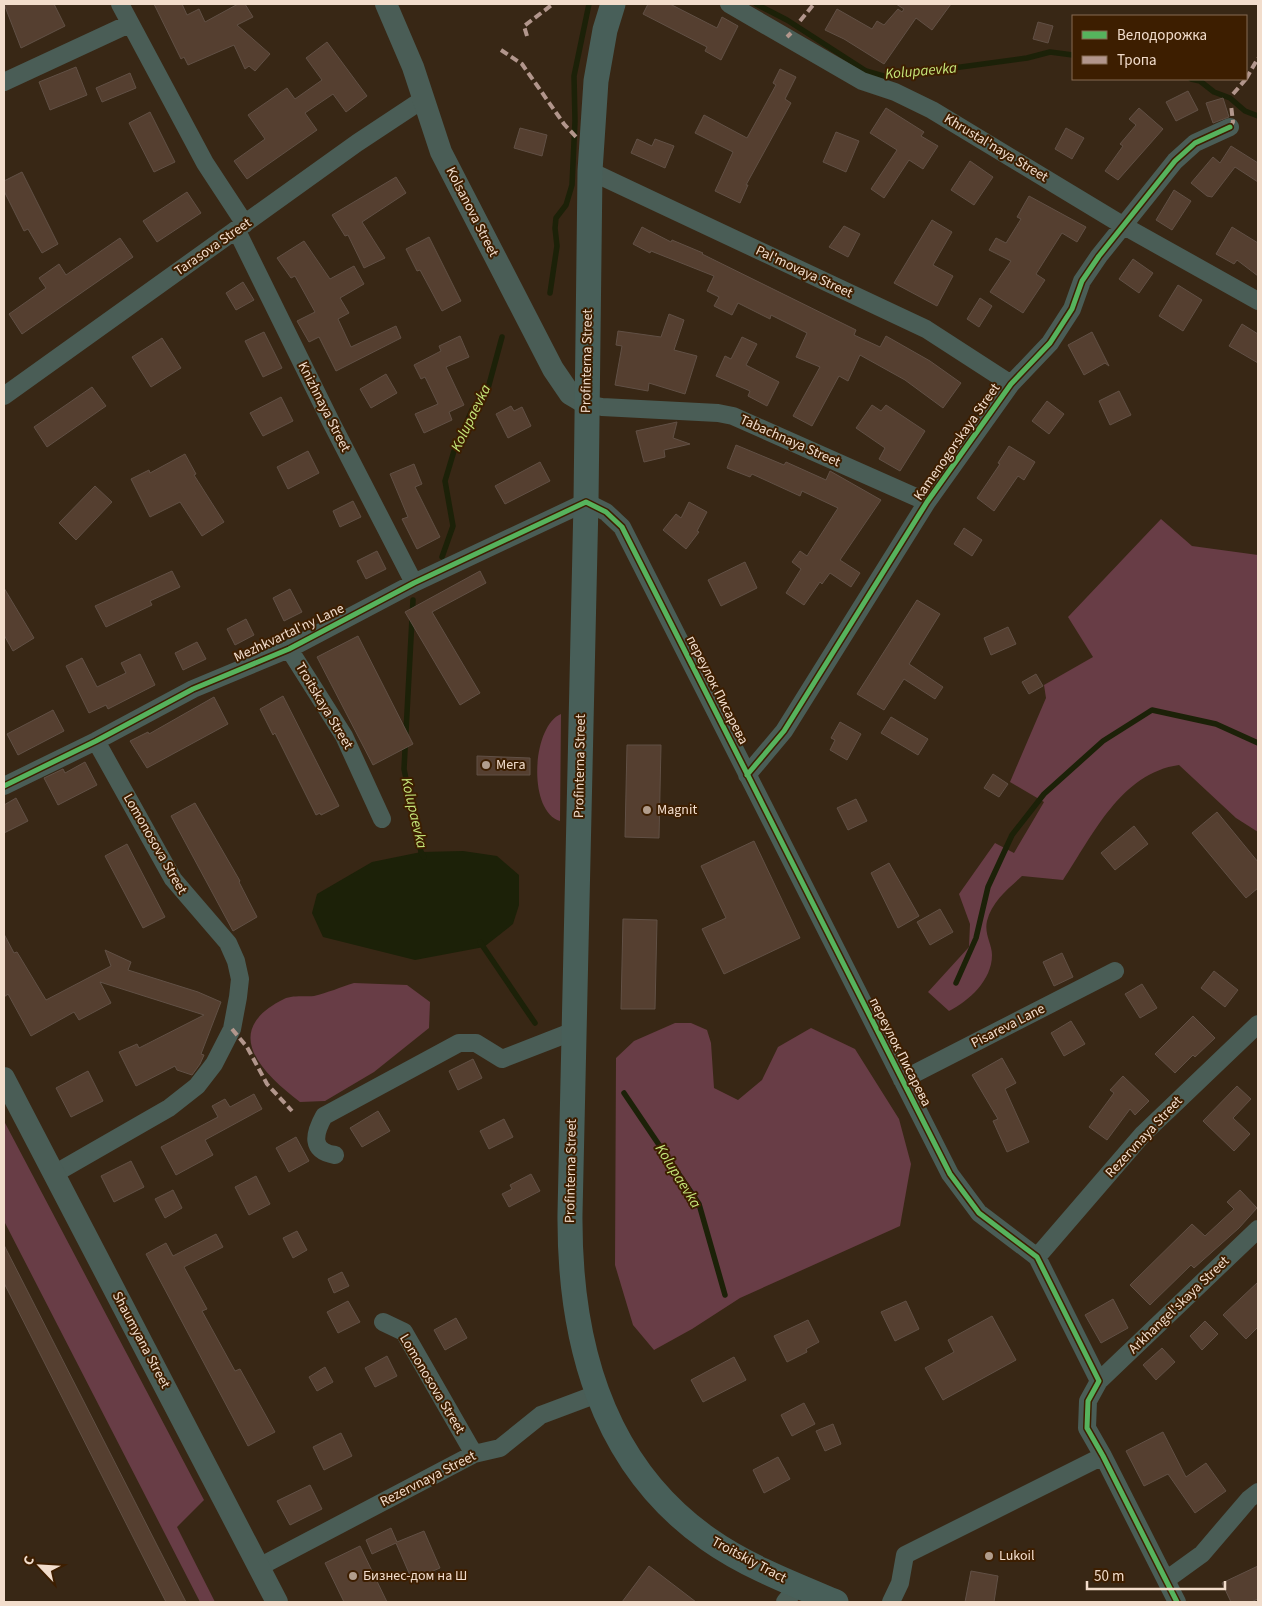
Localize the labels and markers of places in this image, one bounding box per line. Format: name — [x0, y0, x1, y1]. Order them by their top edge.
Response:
place label: Мега — [496, 755, 525, 775]
marker: Мега — [480, 759, 492, 771]
place label: Magnit — [657, 800, 697, 820]
marker: Magnit — [641, 804, 653, 816]
place label: Lukoil — [999, 1546, 1035, 1566]
marker: Lukoil — [983, 1550, 995, 1562]
place label: Бизнес-дом на Ш — [363, 1566, 467, 1586]
marker: Бизнес-дом на Ш — [347, 1570, 359, 1582]

